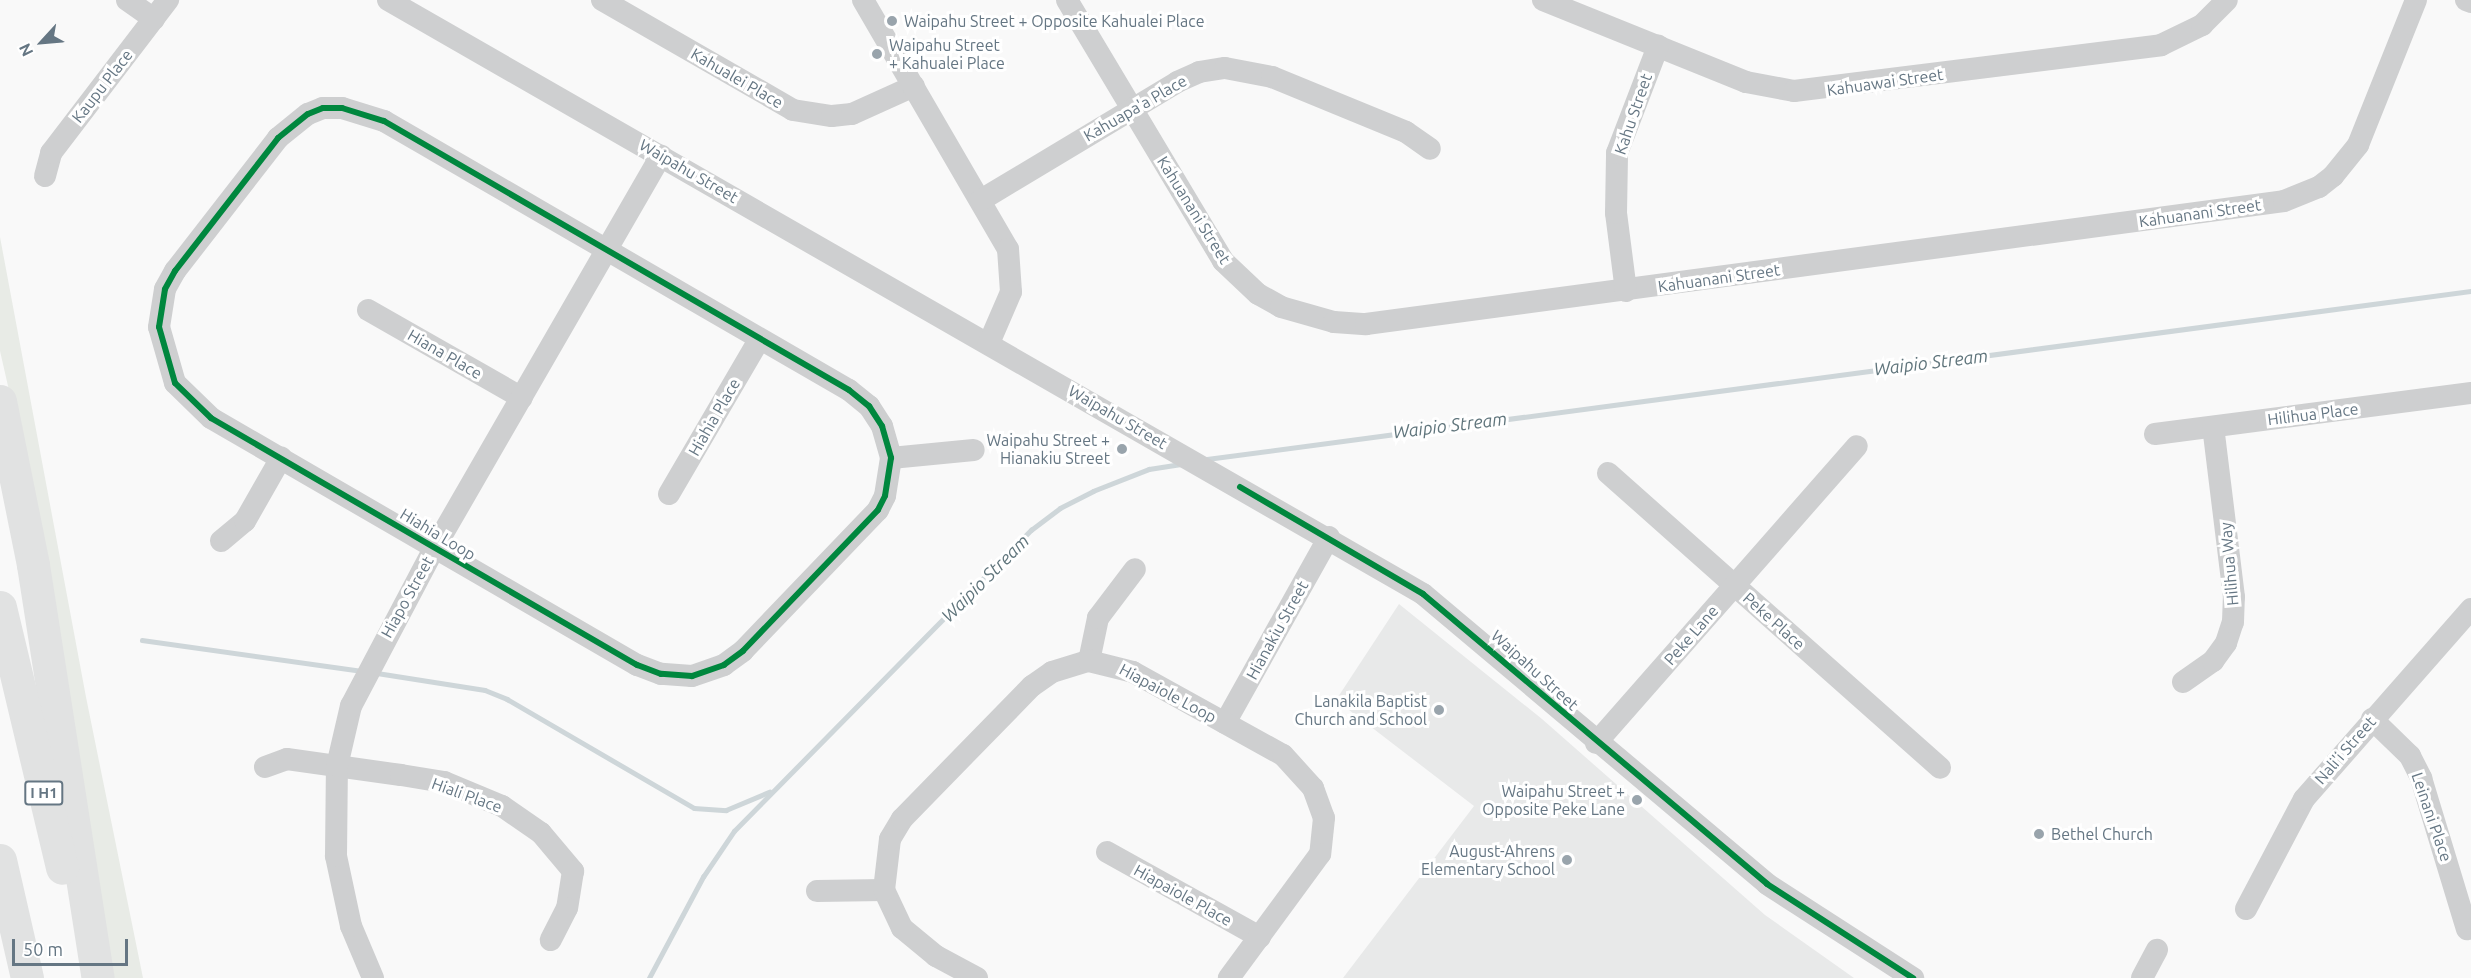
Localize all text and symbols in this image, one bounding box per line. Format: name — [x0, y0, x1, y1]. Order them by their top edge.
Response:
place label: Waipahu Street + Opposite Kahualei Place — [904, 11, 1204, 31]
north arrow — [12, 12, 72, 72]
marker: Waipahu Street + Opposite Kahualei Place — [885, 14, 899, 28]
place label: Waipahu Street + Kahualei Place — [889, 35, 1005, 73]
text: N — [15, 41, 37, 59]
street label: Kahualei Place — [687, 44, 787, 112]
street label: Kaupu Place — [68, 46, 136, 126]
marker: Waipahu Street + Kahualei Place — [870, 47, 884, 61]
street label: Kahuawai Street — [1826, 64, 1944, 100]
street label: Kahuapa'a Place — [1080, 71, 1190, 145]
street label: Kahu Street — [1610, 71, 1656, 157]
street label: Waipahu Street — [636, 135, 742, 207]
street label: Kahuanani Street — [1153, 153, 1235, 267]
street label: Kahuanani Street — [2138, 195, 2262, 231]
street label: Kahuanani Street — [1657, 260, 1781, 296]
street label: Hiana Place — [404, 325, 486, 383]
water label: Waipio Stream — [1873, 344, 1989, 380]
street label: Hiahia Place — [684, 375, 744, 459]
street label: Waipahu Street — [1065, 381, 1171, 453]
street label: Hilihua Place — [2266, 399, 2360, 429]
water label: Waipio Stream — [1392, 407, 1508, 443]
place label: Waipahu Street + Hianakiu Street — [987, 430, 1110, 468]
marker: Waipahu Street + Hianakiu Street — [1115, 442, 1129, 456]
street label: Hiahia Loop — [397, 504, 479, 564]
street label: Hilihua Way — [2216, 521, 2242, 607]
water label: Waipio Stream — [937, 530, 1033, 626]
street label: Hiapo Street — [377, 553, 437, 641]
street label: Hianakiu Street — [1242, 577, 1312, 683]
street label: Peke Place — [1739, 588, 1809, 654]
street label: Peke Lane — [1660, 601, 1722, 669]
street label: Waipahu Street — [1487, 626, 1583, 714]
street label: Hiapaiole Loop — [1116, 659, 1220, 727]
place label: Lanakila Baptist Church and School — [1294, 691, 1427, 729]
marker: Lanakila Baptist Church and School — [1432, 703, 1446, 717]
street label: Nali'i Street — [2310, 712, 2380, 788]
street label: Leinani Place — [2408, 770, 2456, 864]
street label: Hiali Place — [429, 773, 505, 817]
road number: I H1 — [23, 781, 65, 805]
place label: Waipahu Street + Opposite Peke Lane — [1482, 781, 1625, 819]
marker: Waipahu Street + Opposite Peke Lane — [1630, 793, 1644, 807]
place label: Bethel Church — [2051, 824, 2153, 844]
marker: Bethel Church — [2032, 827, 2046, 841]
place label: August-Ahrens Elementary School — [1421, 841, 1555, 879]
marker: August-Ahrens Elementary School — [1560, 853, 1574, 867]
street label: Hiapaiole Place — [1131, 860, 1235, 930]
scale bar — [15, 927, 130, 965]
text: 50 m — [23, 939, 63, 959]

